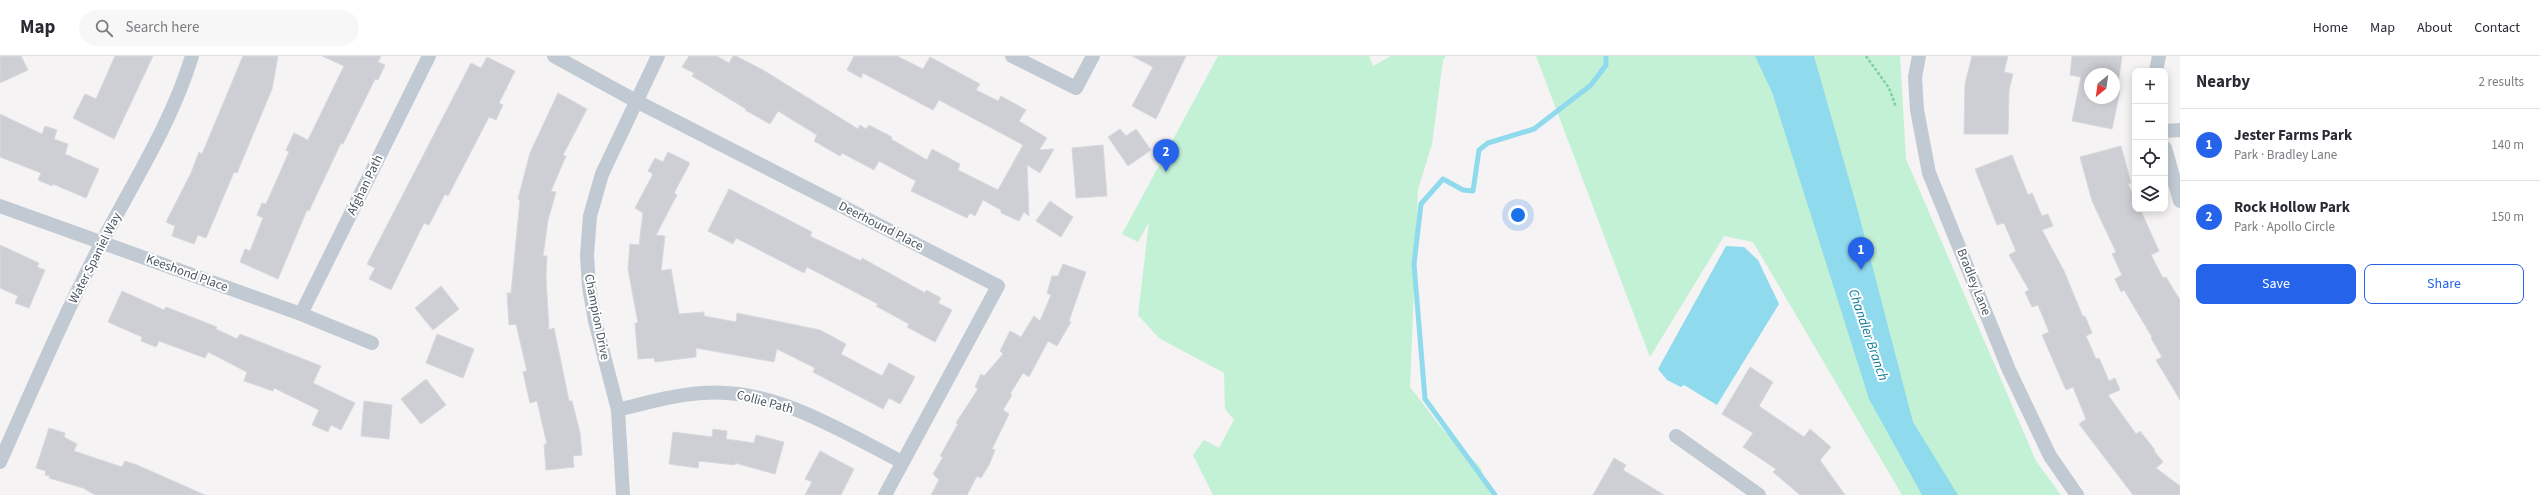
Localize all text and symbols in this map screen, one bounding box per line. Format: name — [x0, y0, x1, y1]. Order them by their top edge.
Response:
search box — [79, 10, 359, 46]
text: Map — [20, 14, 55, 41]
icon: search — [93, 17, 115, 39]
text: Search here — [125, 17, 199, 38]
text: Home — [2313, 18, 2348, 38]
text: Map — [2370, 18, 2395, 38]
text: About — [2417, 18, 2452, 38]
text: Contact — [2474, 18, 2520, 38]
north arrow — [2084, 68, 2120, 104]
map controls — [2132, 68, 2168, 212]
button: + — [2132, 68, 2168, 104]
text: Nearby — [2196, 70, 2250, 94]
text: 2 results — [2479, 73, 2524, 91]
button: − — [2132, 104, 2168, 140]
text: Jester Farms Park — [2234, 125, 2352, 146]
text: 1 — [2206, 136, 2212, 154]
text: 140 m — [2491, 136, 2524, 154]
pin: 2 — [1153, 139, 1179, 172]
button: locate — [2132, 140, 2168, 176]
text: Park · Bradley Lane — [2234, 146, 2337, 164]
street label: Afghan Path — [343, 152, 387, 218]
button: layers — [2132, 176, 2168, 212]
street label: Deerhound Place — [836, 197, 926, 255]
text: Rock Hollow Park — [2234, 197, 2350, 218]
your location — [1508, 205, 1528, 225]
text: 2 — [2206, 208, 2212, 226]
text: 150 m — [2491, 208, 2524, 226]
street label: Water Spaniel Way — [64, 209, 126, 307]
text: Park · Apollo Circle — [2234, 218, 2335, 236]
pin: 1 — [1848, 237, 1874, 270]
street label: Bradley Lane — [1952, 246, 1996, 318]
street label: Keeshond Place — [143, 250, 231, 296]
button: Save — [2196, 264, 2356, 304]
button: Share — [2364, 264, 2524, 304]
street label: Champion Drive — [580, 272, 614, 362]
water label: Chandler Branch — [1843, 286, 1893, 384]
street label: Collie Path — [735, 386, 795, 418]

